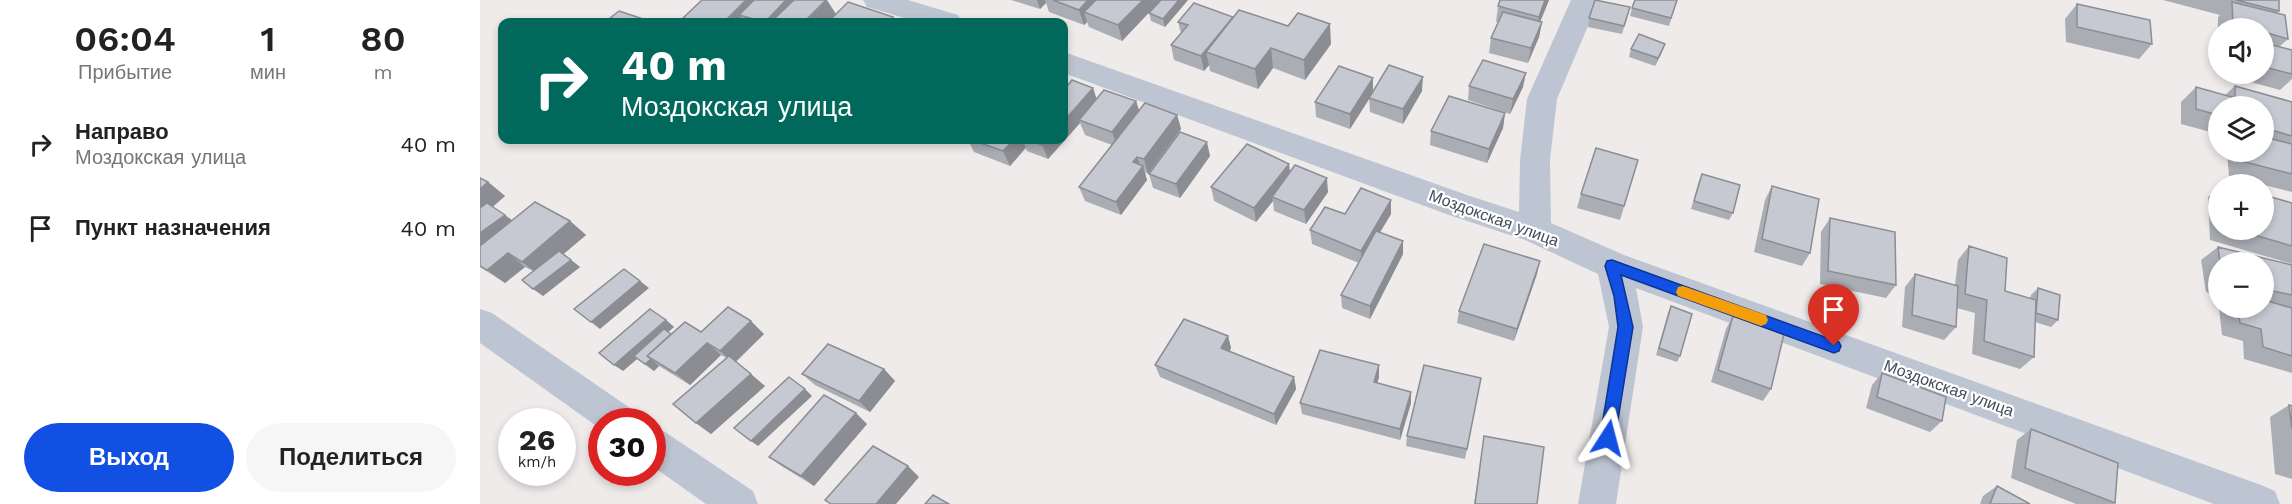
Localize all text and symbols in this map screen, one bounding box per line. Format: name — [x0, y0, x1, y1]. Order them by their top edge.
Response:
text: 06:04 — [74, 18, 176, 60]
text: 1 — [261, 18, 276, 60]
text: 80 — [360, 18, 406, 60]
map controls — [2208, 18, 2274, 318]
button: sound — [2208, 18, 2274, 84]
text: 40 m — [621, 41, 727, 90]
icon: right — [522, 42, 600, 120]
text: Прибытие — [78, 60, 172, 84]
text: мин — [250, 60, 286, 84]
text: m — [373, 60, 393, 84]
text: Моздокская улица — [621, 91, 852, 123]
button: layers — [2208, 96, 2274, 162]
text: Направо — [75, 119, 169, 144]
icon: right — [24, 128, 57, 161]
text: 40 m — [400, 132, 456, 157]
text: Моздокская улица — [75, 145, 246, 169]
button: + — [2208, 174, 2274, 240]
street label: Моздокская улица — [1426, 186, 1562, 250]
icon: arrive — [24, 212, 57, 245]
text: Пункт назначения — [75, 215, 271, 240]
text: 40 m — [400, 216, 456, 241]
button: − — [2208, 252, 2274, 318]
pin — [1808, 284, 1859, 346]
icon: arrive — [1817, 293, 1850, 326]
street label: Моздокская улица — [1881, 356, 2017, 420]
position arrow — [1576, 406, 1640, 470]
speed limit sign: 30 — [588, 408, 666, 486]
text: 26 — [519, 422, 555, 457]
button: Выход — [24, 423, 234, 492]
button: Поделиться — [246, 423, 456, 492]
text: km/h — [518, 453, 556, 471]

